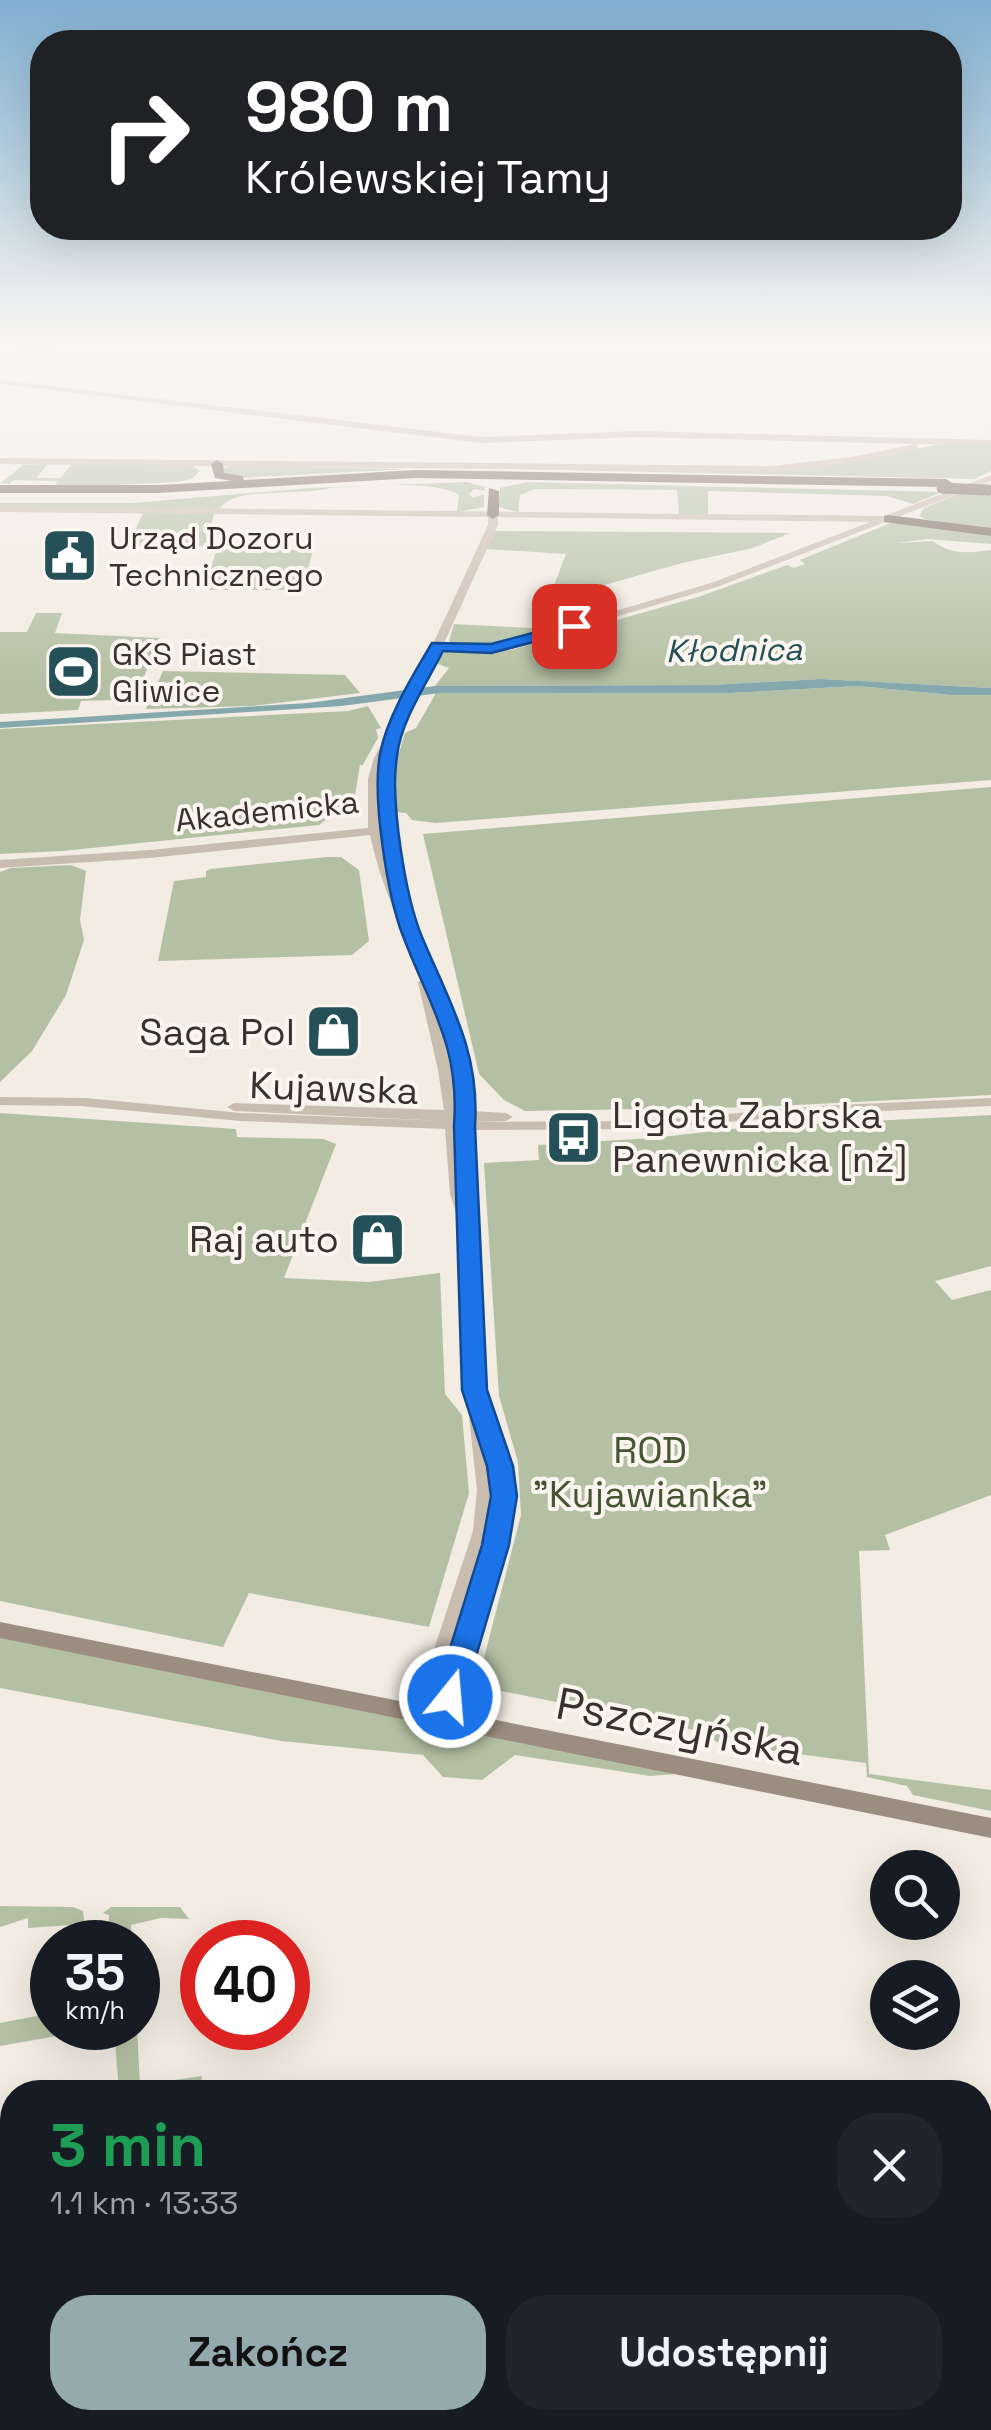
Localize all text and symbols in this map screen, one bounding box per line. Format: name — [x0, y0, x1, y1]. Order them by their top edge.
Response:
text: 980 m — [245, 62, 453, 151]
icon: right — [80, 70, 210, 200]
text: Królewskiej Tamy — [245, 149, 611, 206]
place label: Urząd Dozoru Technicznego — [109, 518, 324, 595]
public building icon: Urząd Dozoru Technicznego — [40, 526, 100, 586]
pin — [532, 584, 617, 669]
icon: arrive — [547, 599, 602, 654]
water label: Kłodnica — [665, 629, 803, 671]
place label: GKS Piast Gliwice — [112, 634, 257, 711]
sports icon: GKS Piast Gliwice — [43, 642, 103, 702]
street label: Akademicka — [173, 781, 361, 841]
shop icon: Saga Pol — [304, 1002, 364, 1062]
place label: Saga Pol — [139, 1008, 295, 1056]
street label: Kujawska — [249, 1061, 419, 1115]
place label: Ligota Zabrska Panewnicka [nż] — [612, 1091, 908, 1183]
bus stop icon: Ligota Zabrska Panewnicka [nż] — [543, 1107, 603, 1167]
shop icon: Raj auto — [348, 1209, 408, 1269]
place label: Raj auto — [189, 1215, 339, 1263]
park label: ROD "Kujawianka" — [533, 1426, 767, 1518]
position arrow — [398, 1645, 502, 1749]
street label: Pszczyńska — [551, 1675, 808, 1778]
map controls — [870, 1850, 960, 2050]
button: search — [870, 1850, 960, 1940]
speed limit sign: 40 — [180, 1920, 310, 2050]
text: 35 — [65, 1941, 125, 2005]
button: layers — [870, 1960, 960, 2050]
text: km/h — [65, 1994, 125, 2026]
text: 3 min — [50, 2107, 206, 2184]
button: close — [837, 2113, 942, 2218]
text: 1.1 km · 13:33 — [50, 2183, 238, 2223]
button: Zakończ — [50, 2295, 486, 2410]
button: Udostępnij — [506, 2295, 942, 2410]

